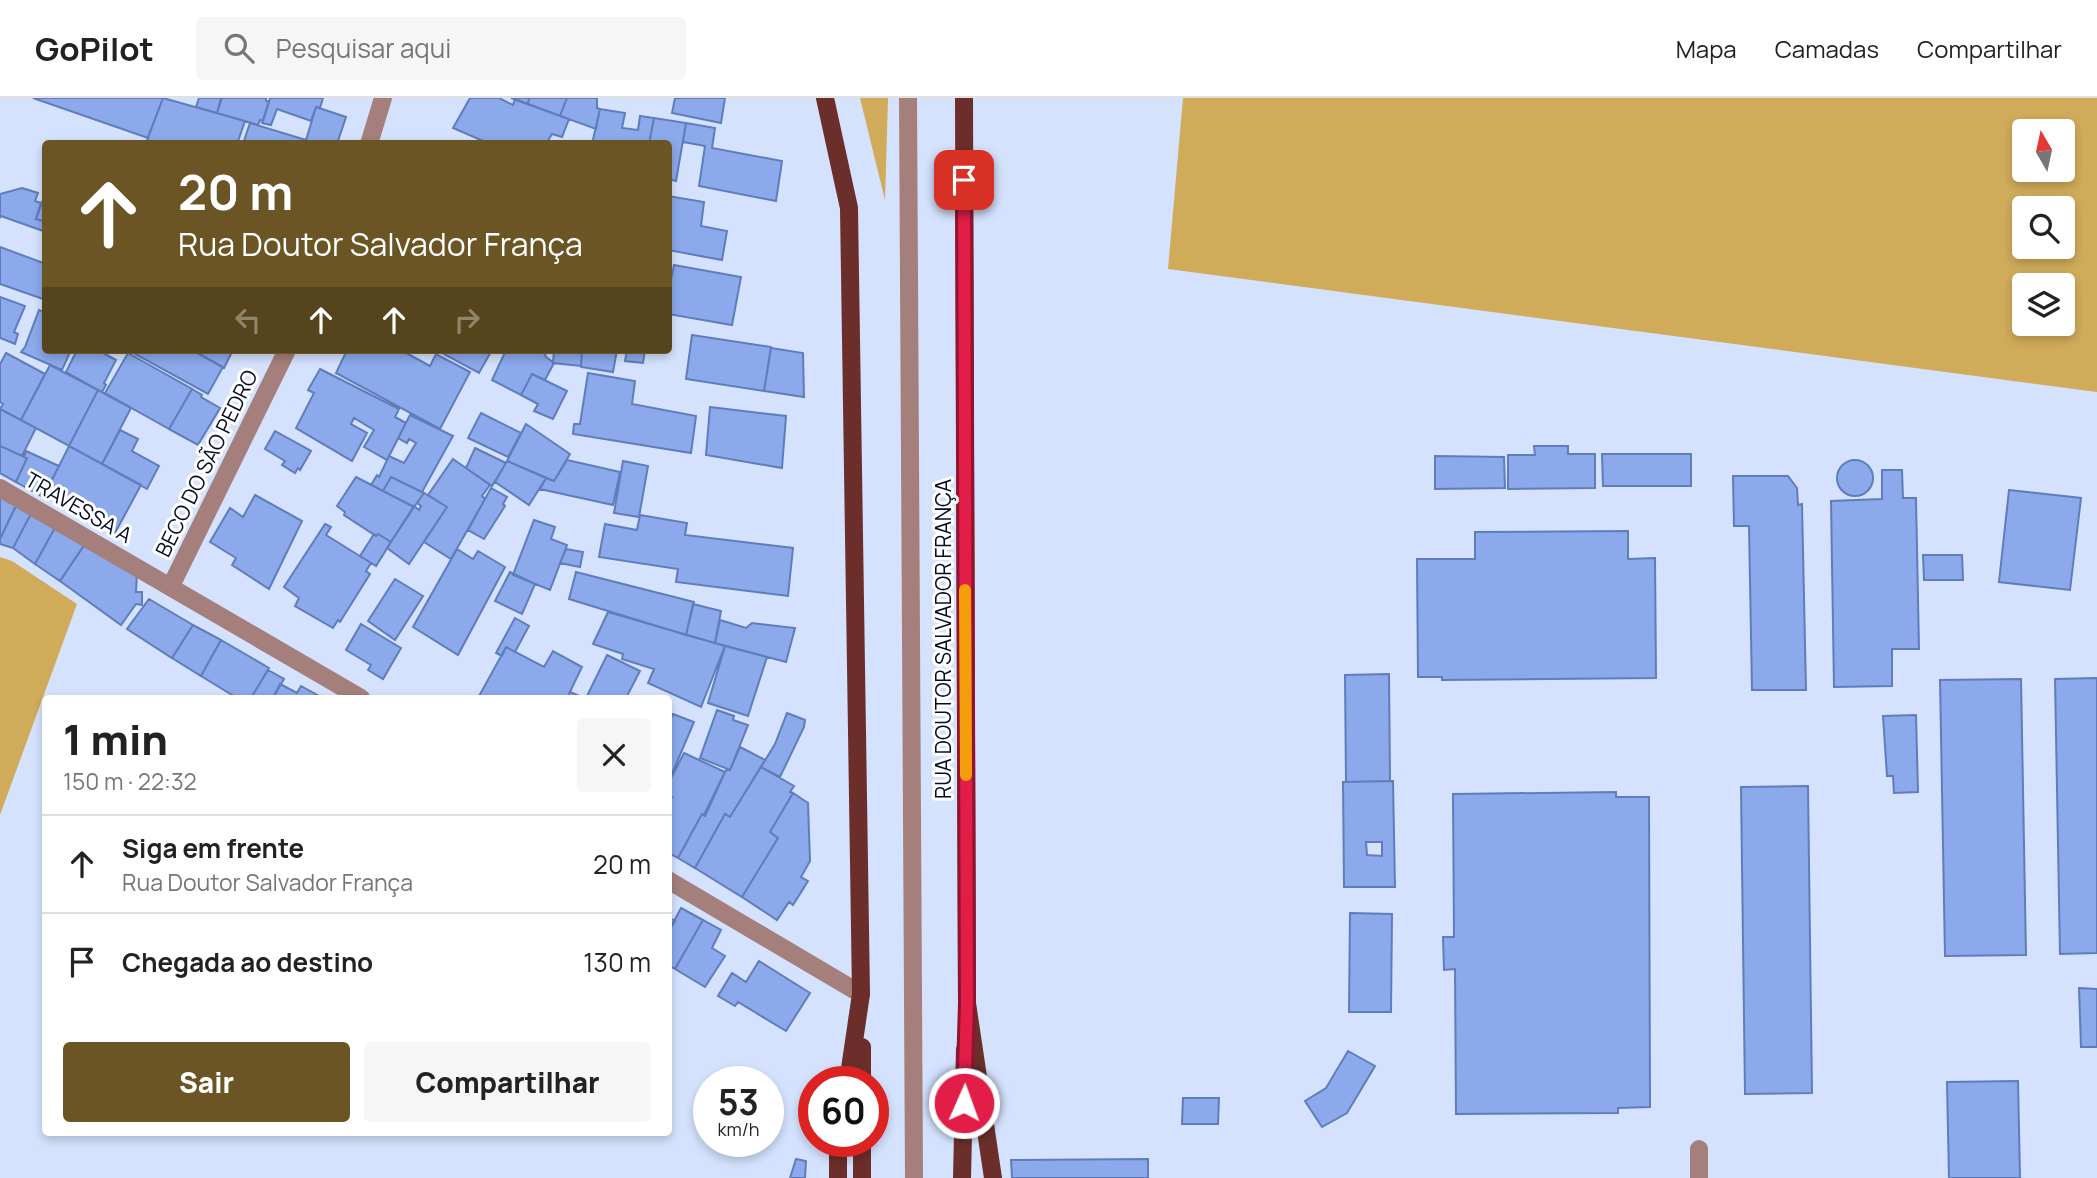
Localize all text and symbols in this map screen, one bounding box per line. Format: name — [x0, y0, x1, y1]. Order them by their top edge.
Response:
search box — [196, 17, 686, 80]
text: GoPilot — [35, 26, 154, 71]
icon: search — [220, 29, 258, 67]
text: Pesquisar aqui — [276, 30, 451, 66]
text: Mapa — [1676, 32, 1737, 65]
text: Camadas — [1775, 32, 1879, 65]
text: Compartilhar — [1917, 32, 2062, 65]
north arrow — [2012, 119, 2076, 182]
map controls — [2012, 119, 2075, 336]
pin — [934, 150, 994, 210]
text: 20 m — [178, 158, 293, 225]
icon: arrive — [945, 161, 983, 199]
icon: ahead — [63, 168, 154, 259]
button: search — [2012, 196, 2075, 259]
text: Rua Doutor Salvador França — [178, 222, 583, 266]
button: layers — [2012, 273, 2075, 336]
icon: left — [229, 301, 267, 339]
icon: ahead — [302, 301, 340, 339]
icon: ahead — [375, 301, 413, 339]
icon: right — [448, 301, 486, 339]
street label: BECO DO SÃO PEDRO — [149, 365, 263, 561]
street label: TRAVESSA A — [21, 465, 137, 549]
street label: RUA DOUTOR SALVADOR FRANÇA — [929, 479, 957, 799]
text: 1 min — [63, 710, 168, 768]
button: close — [577, 718, 651, 792]
text: 150 m · 22:32 — [63, 765, 197, 797]
text: Siga em frente — [122, 830, 304, 866]
icon: ahead — [63, 845, 101, 883]
text: 20 m — [593, 846, 651, 882]
text: Rua Doutor Salvador França — [122, 866, 413, 898]
icon: arrive — [63, 943, 101, 981]
text: Chegada ao destino — [122, 944, 373, 980]
text: 130 m — [583, 944, 651, 980]
button: Sair — [63, 1042, 350, 1122]
button: Compartilhar — [364, 1042, 651, 1122]
speed limit sign: 60 — [798, 1066, 889, 1157]
position arrow — [927, 1066, 1001, 1140]
text: 53 — [718, 1078, 759, 1126]
text: km/h — [718, 1117, 759, 1141]

